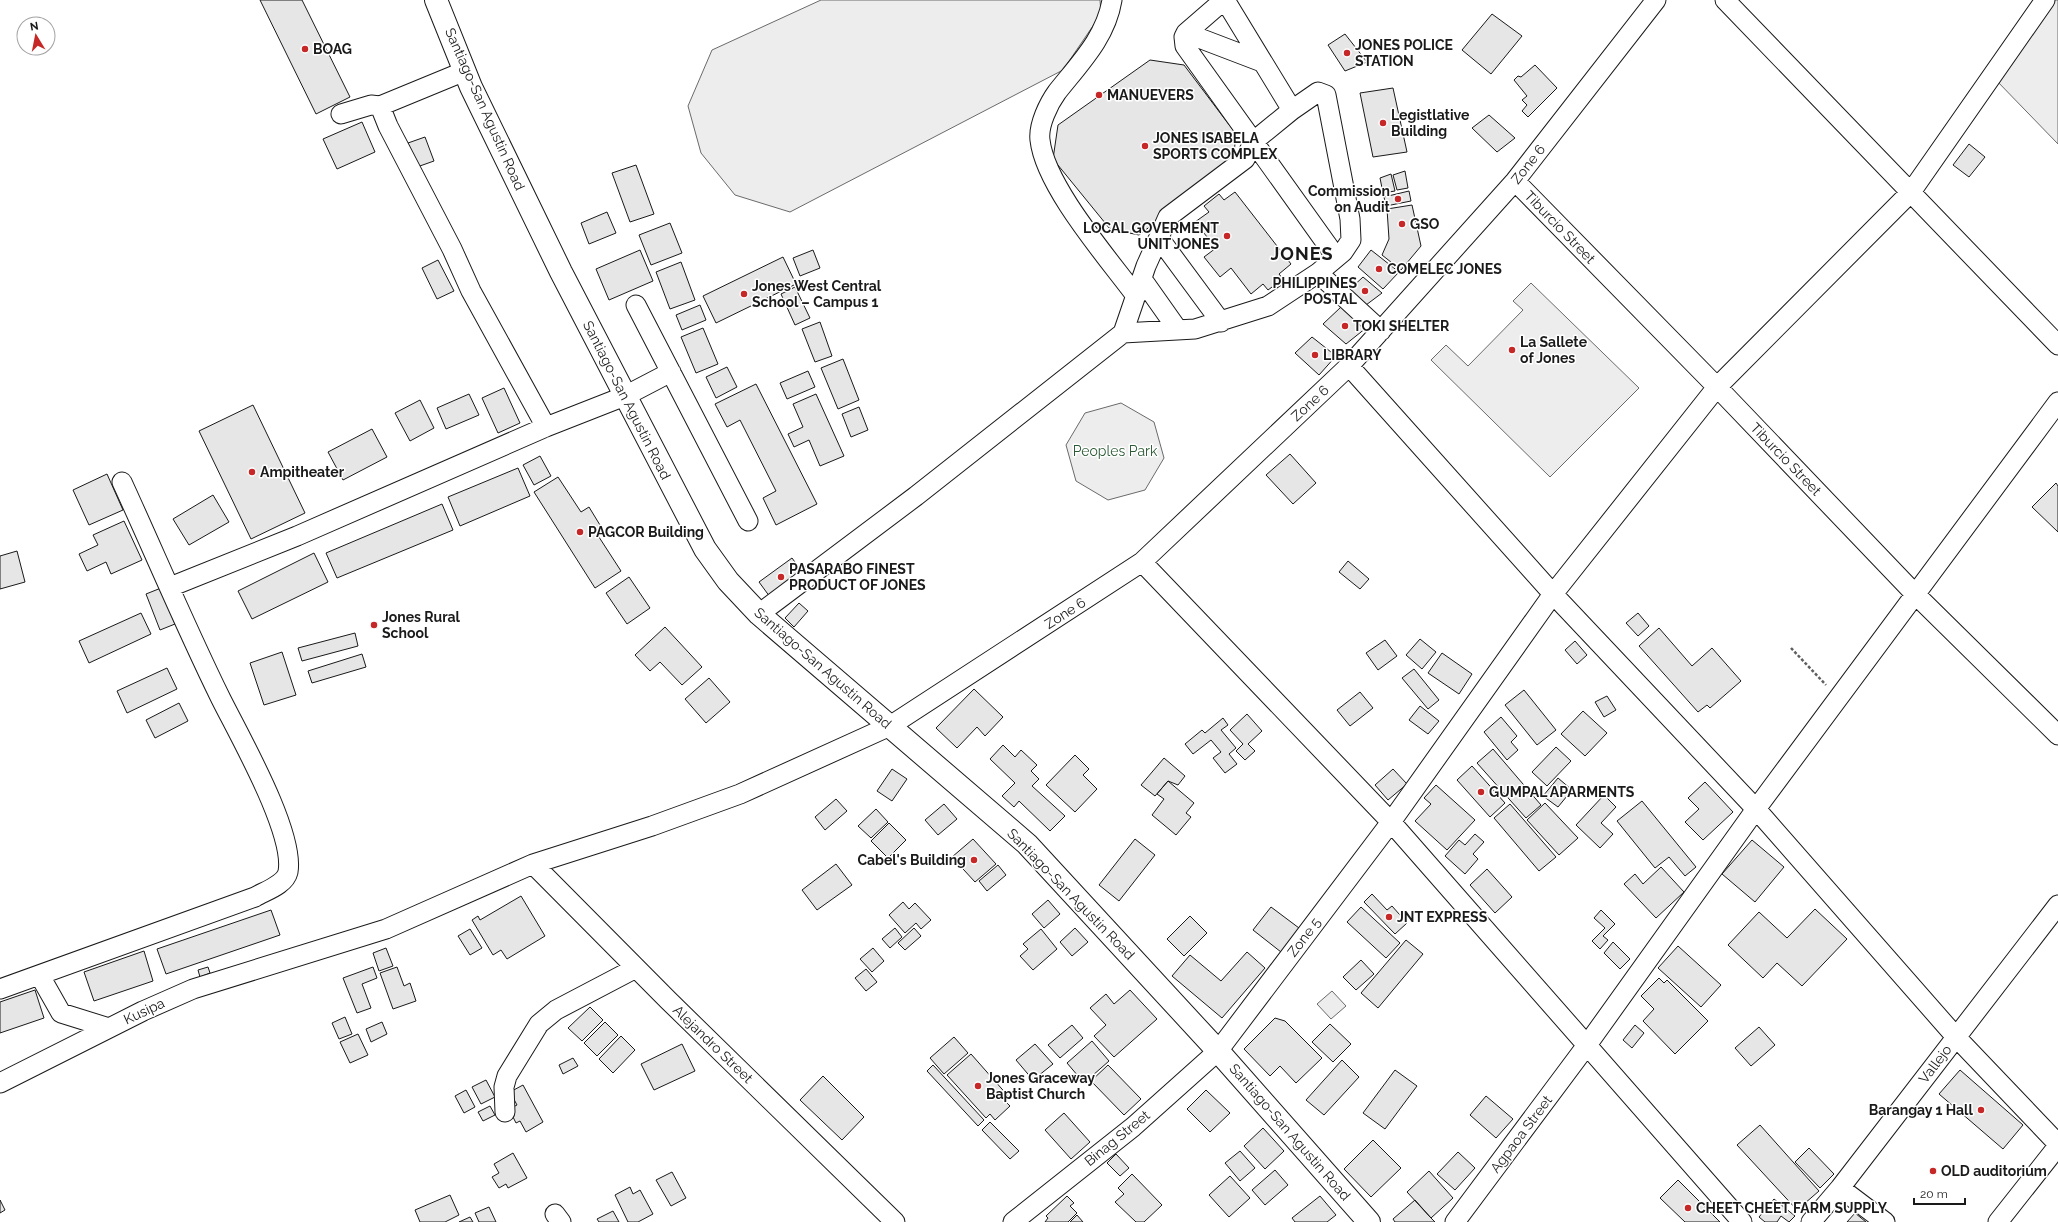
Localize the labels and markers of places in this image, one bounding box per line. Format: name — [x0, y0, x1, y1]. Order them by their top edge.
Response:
place label: JONES POLICE STATION — [1355, 37, 1453, 69]
place label: BOAG — [313, 41, 352, 57]
marker: BOAG — [300, 44, 310, 54]
marker: JONES POLICE STATION — [1342, 48, 1352, 58]
place label: MANUEVERS — [1107, 87, 1194, 103]
marker: MANUEVERS — [1094, 90, 1104, 100]
place label: Legistlative Building — [1391, 107, 1470, 139]
marker: Legistlative Building — [1378, 118, 1388, 128]
place label: JONES ISABELA SPORTS COMPLEX — [1153, 130, 1278, 162]
marker: JONES ISABELA SPORTS COMPLEX — [1140, 141, 1150, 151]
place label: Commission on Audit — [1308, 183, 1391, 215]
marker: Commission on Audit — [1393, 194, 1403, 204]
place label: GSO — [1410, 216, 1440, 232]
marker: GSO — [1397, 219, 1407, 229]
place label: LOCAL GOVERMENT UNIT JONES — [1083, 220, 1219, 252]
marker: LOCAL GOVERMENT UNIT JONES — [1222, 231, 1232, 241]
place label: COMELEC JONES — [1387, 261, 1502, 277]
marker: COMELEC JONES — [1374, 264, 1384, 274]
place label: PHILIPPINES POSTAL — [1273, 275, 1358, 307]
place label: Jones West Central School – Campus 1 — [752, 278, 882, 310]
marker: PHILIPPINES POSTAL — [1360, 286, 1370, 296]
marker: Jones West Central School – Campus 1 — [739, 289, 749, 299]
place label: TOKI SHELTER — [1353, 318, 1450, 334]
marker: TOKI SHELTER — [1340, 321, 1350, 331]
place label: La Sallete of Jones — [1520, 334, 1588, 366]
marker: La Sallete of Jones — [1507, 345, 1517, 355]
place label: LIBRARY — [1323, 347, 1382, 363]
marker: LIBRARY — [1310, 350, 1320, 360]
place label: Ampitheater — [260, 464, 345, 480]
marker: Ampitheater — [247, 467, 257, 477]
place label: PAGCOR Building — [588, 524, 704, 540]
marker: PAGCOR Building — [575, 527, 585, 537]
place label: PASARABO FINEST PRODUCT OF JONES — [789, 561, 926, 593]
marker: PASARABO FINEST PRODUCT OF JONES — [776, 572, 786, 582]
place label: Jones Rural School — [382, 609, 461, 641]
marker: Jones Rural School — [369, 620, 379, 630]
place label: GUMPAL APARMENTS — [1489, 784, 1635, 800]
marker: GUMPAL APARMENTS — [1476, 787, 1486, 797]
place label: Cabel's Building — [857, 852, 966, 868]
marker: Cabel's Building — [969, 855, 979, 865]
place label: JNT EXPRESS — [1397, 909, 1488, 925]
marker: JNT EXPRESS — [1384, 912, 1394, 922]
place label: Jones Graceway Baptist Church — [986, 1070, 1095, 1102]
marker: Jones Graceway Baptist Church — [973, 1081, 983, 1091]
place label: Barangay 1 Hall — [1869, 1102, 1974, 1118]
marker: Barangay 1 Hall — [1976, 1105, 1986, 1115]
place label: OLD auditorium — [1941, 1163, 2047, 1179]
marker: OLD auditorium — [1928, 1166, 1938, 1176]
place label: CHEET CHEET FARM SUPPLY — [1696, 1200, 1888, 1216]
marker: CHEET CHEET FARM SUPPLY — [1683, 1203, 1693, 1213]

